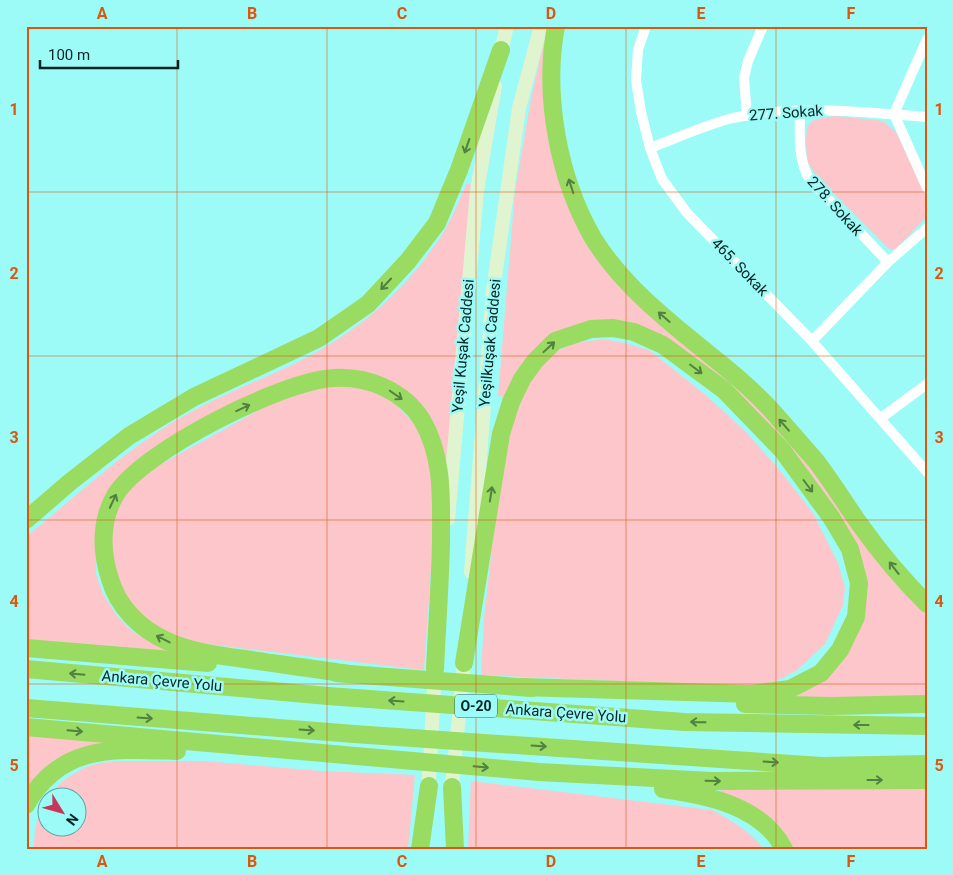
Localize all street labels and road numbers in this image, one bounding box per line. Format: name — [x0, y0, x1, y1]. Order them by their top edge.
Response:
street label: 277. Sokak — [749, 101, 824, 125]
street label: 278. Sokak — [804, 173, 867, 240]
street label: 465. Sokak — [708, 234, 772, 300]
street label: Yeşil Kuşak Caddesi — [448, 278, 478, 414]
street label: Yeşilkuşak Caddesi — [475, 278, 505, 408]
street label: Ankara Çevre Yolu — [101, 667, 223, 695]
road number: O-20 — [455, 694, 497, 718]
street label: Ankara Çevre Yolu — [505, 700, 627, 726]

